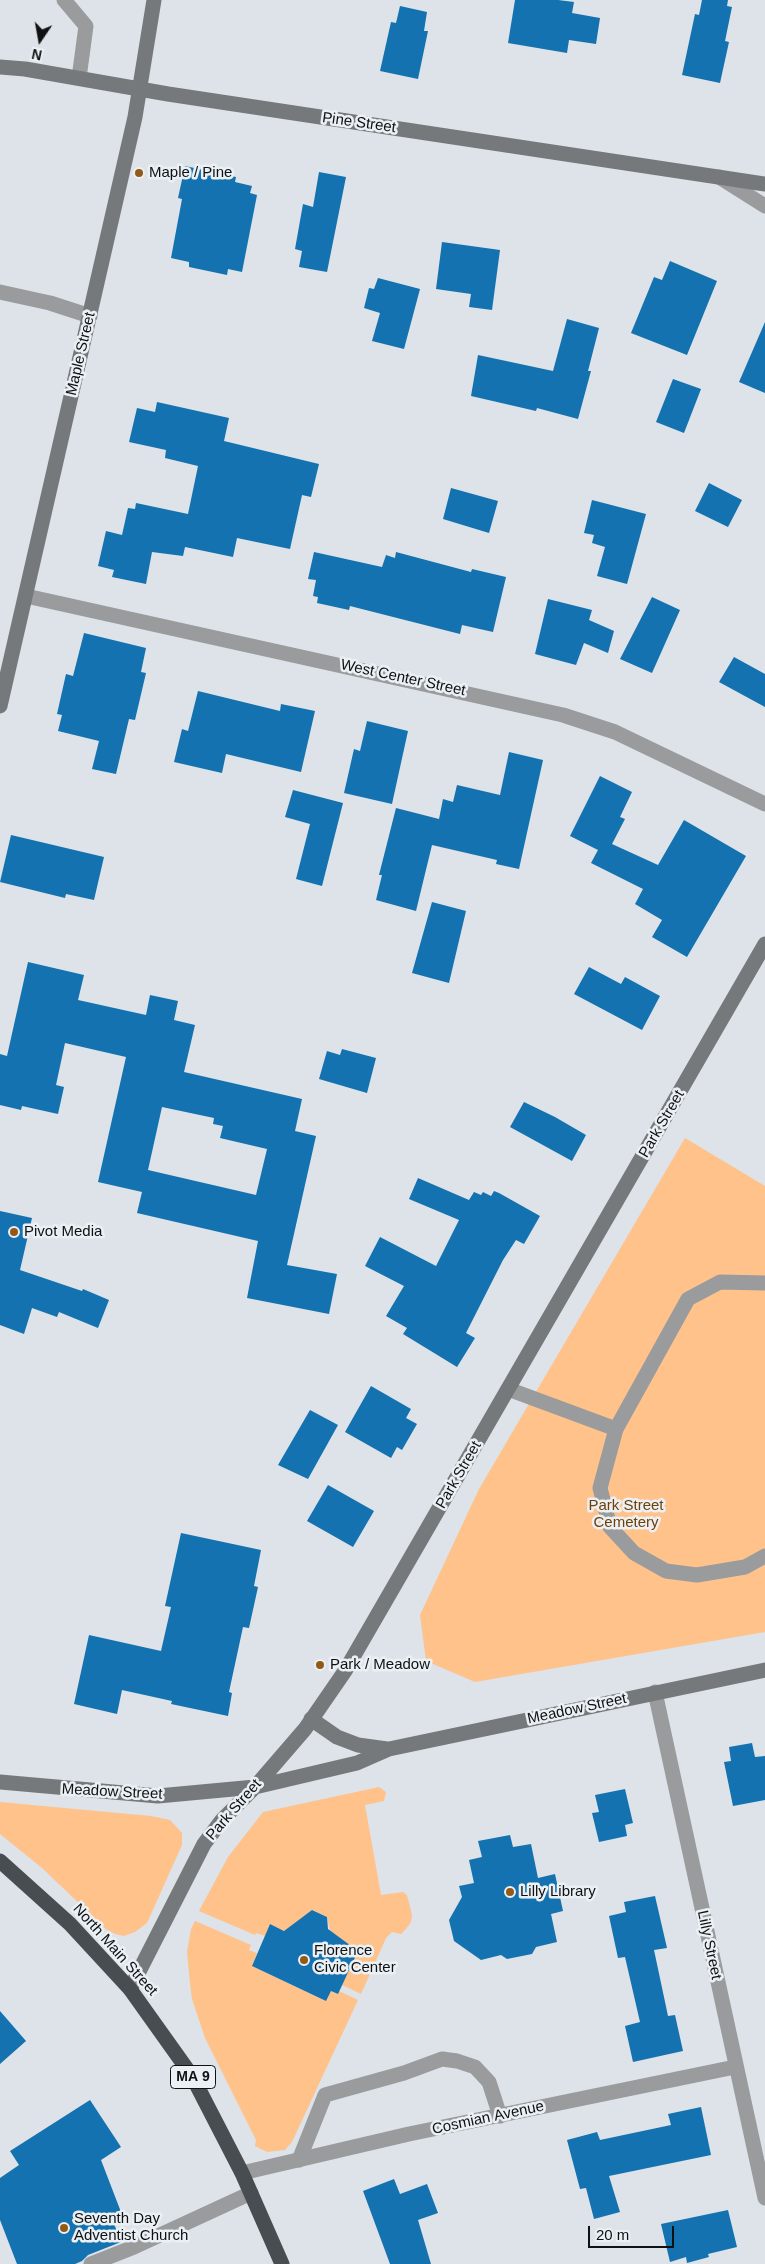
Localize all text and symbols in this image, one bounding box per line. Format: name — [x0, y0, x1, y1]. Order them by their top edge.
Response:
north arrow — [15, 15, 65, 65]
text: N — [30, 46, 43, 64]
street label: Pine Street — [321, 109, 397, 137]
place label: Maple / Pine — [149, 164, 232, 182]
marker: Maple / Pine — [133, 167, 145, 179]
street label: Maple Street — [63, 311, 99, 397]
street label: West Center Street — [339, 656, 467, 700]
street label: Park Street — [635, 1087, 689, 1161]
place label: Pivot Media — [24, 1223, 102, 1241]
marker: Pivot Media — [8, 1226, 20, 1238]
street label: Park Street — [432, 1438, 486, 1512]
park label: Park Street Cemetery — [588, 1497, 664, 1532]
place label: Park / Meadow — [330, 1656, 430, 1674]
marker: Park / Meadow — [314, 1659, 326, 1671]
street label: Meadow Street — [526, 1690, 628, 1728]
street label: Park Street — [203, 1776, 265, 1844]
street label: Meadow Street — [61, 1780, 163, 1804]
place label: Lilly Library — [520, 1883, 596, 1901]
marker: Lilly Library — [504, 1886, 516, 1898]
street label: North Main Street — [69, 1900, 161, 2000]
street label: Lilly Street — [693, 1909, 725, 1981]
place label: Florence Civic Center — [314, 1942, 396, 1977]
marker: Florence Civic Center — [298, 1954, 310, 1966]
road number: MA 9 — [170, 2066, 216, 2088]
street label: Cosmian Avenue — [430, 2097, 546, 2139]
place label: Seventh Day Adventist Church — [74, 2210, 188, 2245]
scale bar — [590, 2216, 676, 2248]
marker: Seventh Day Adventist Church — [58, 2222, 70, 2234]
text: 20 m — [596, 2226, 629, 2243]

